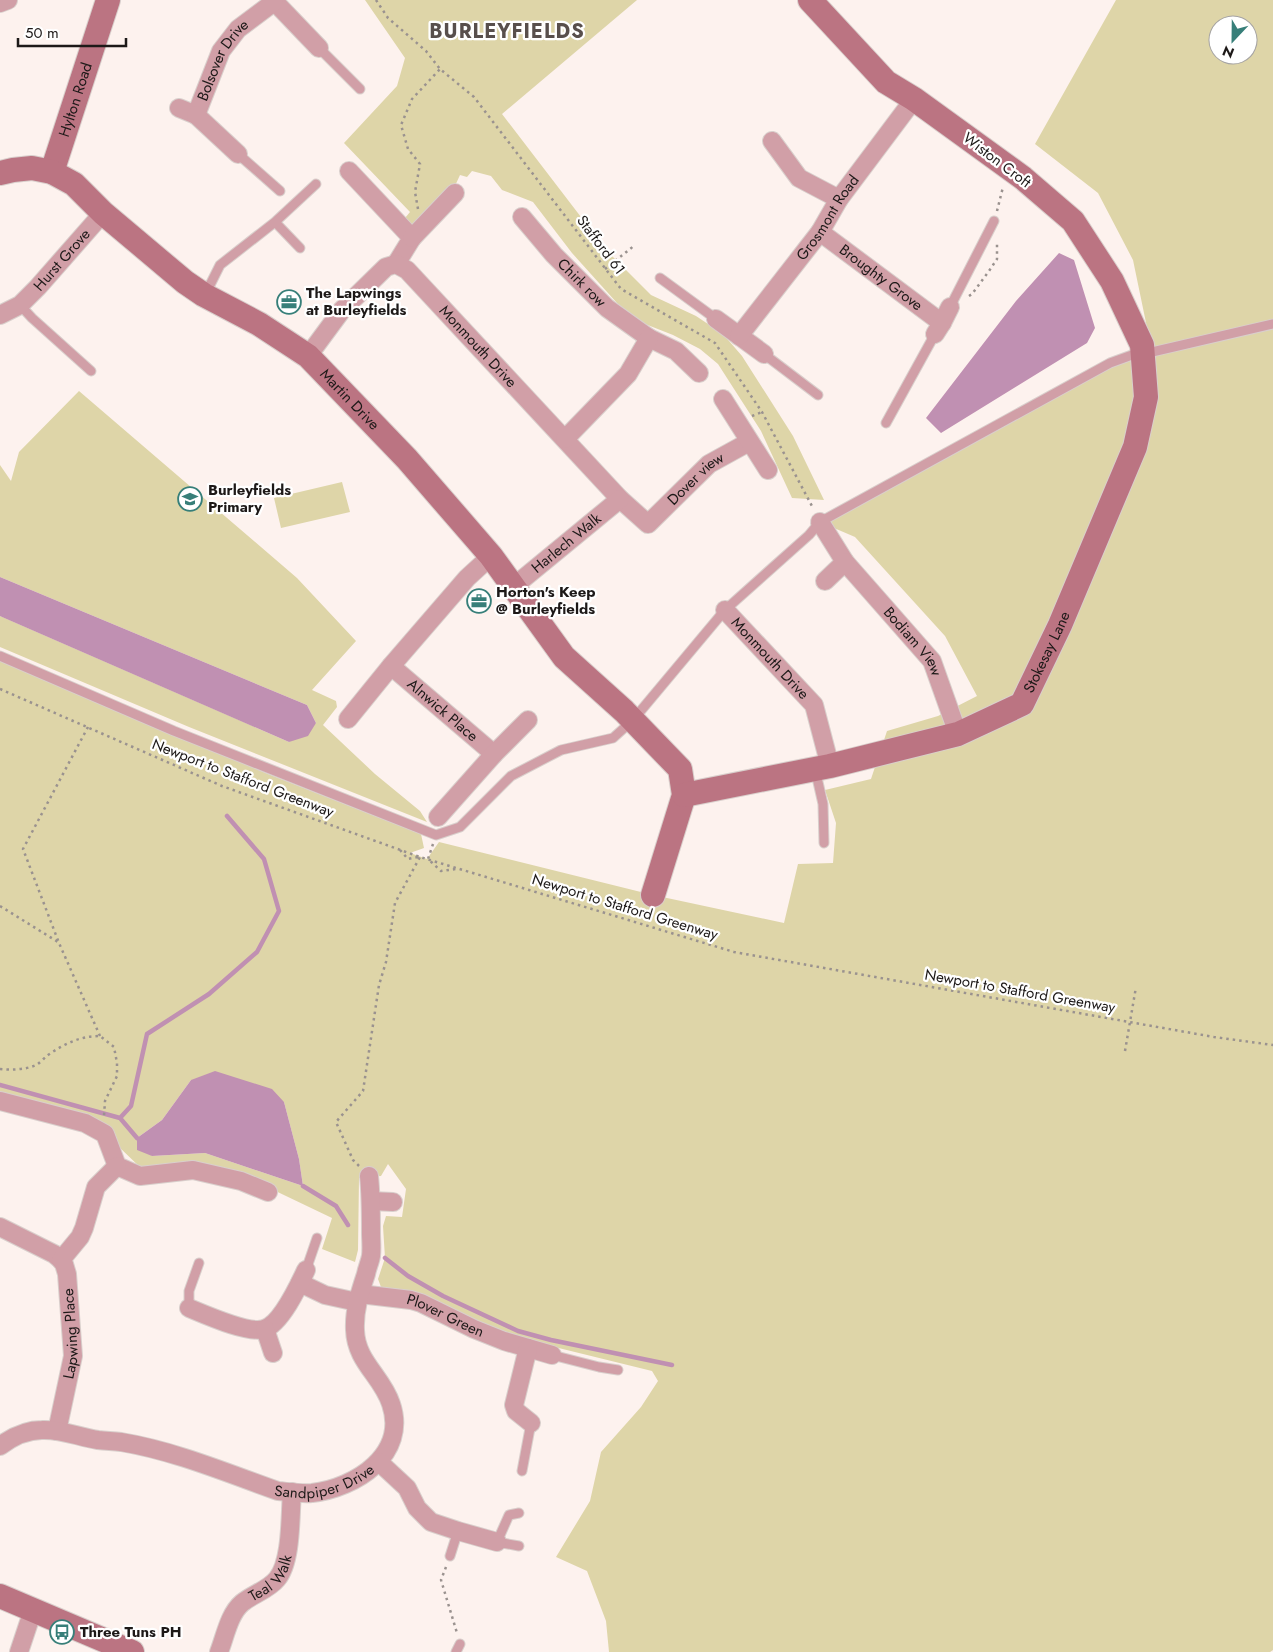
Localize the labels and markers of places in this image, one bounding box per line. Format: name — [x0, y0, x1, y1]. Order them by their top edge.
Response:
place label: The Lapwings at Burleyfields — [306, 282, 407, 321]
office icon: The Lapwings at Burleyfields — [276, 289, 302, 315]
place label: Burleyfields Primary — [208, 479, 291, 518]
school or university icon: Burleyfields Primary — [177, 486, 203, 512]
place label: Horton's Keep @ Burleyfields — [496, 581, 596, 620]
office icon: Horton's Keep @ Burleyfields — [466, 588, 492, 614]
bus stop icon: Three Tuns PH — [49, 1619, 75, 1645]
place label: Three Tuns PH — [80, 1621, 182, 1643]

